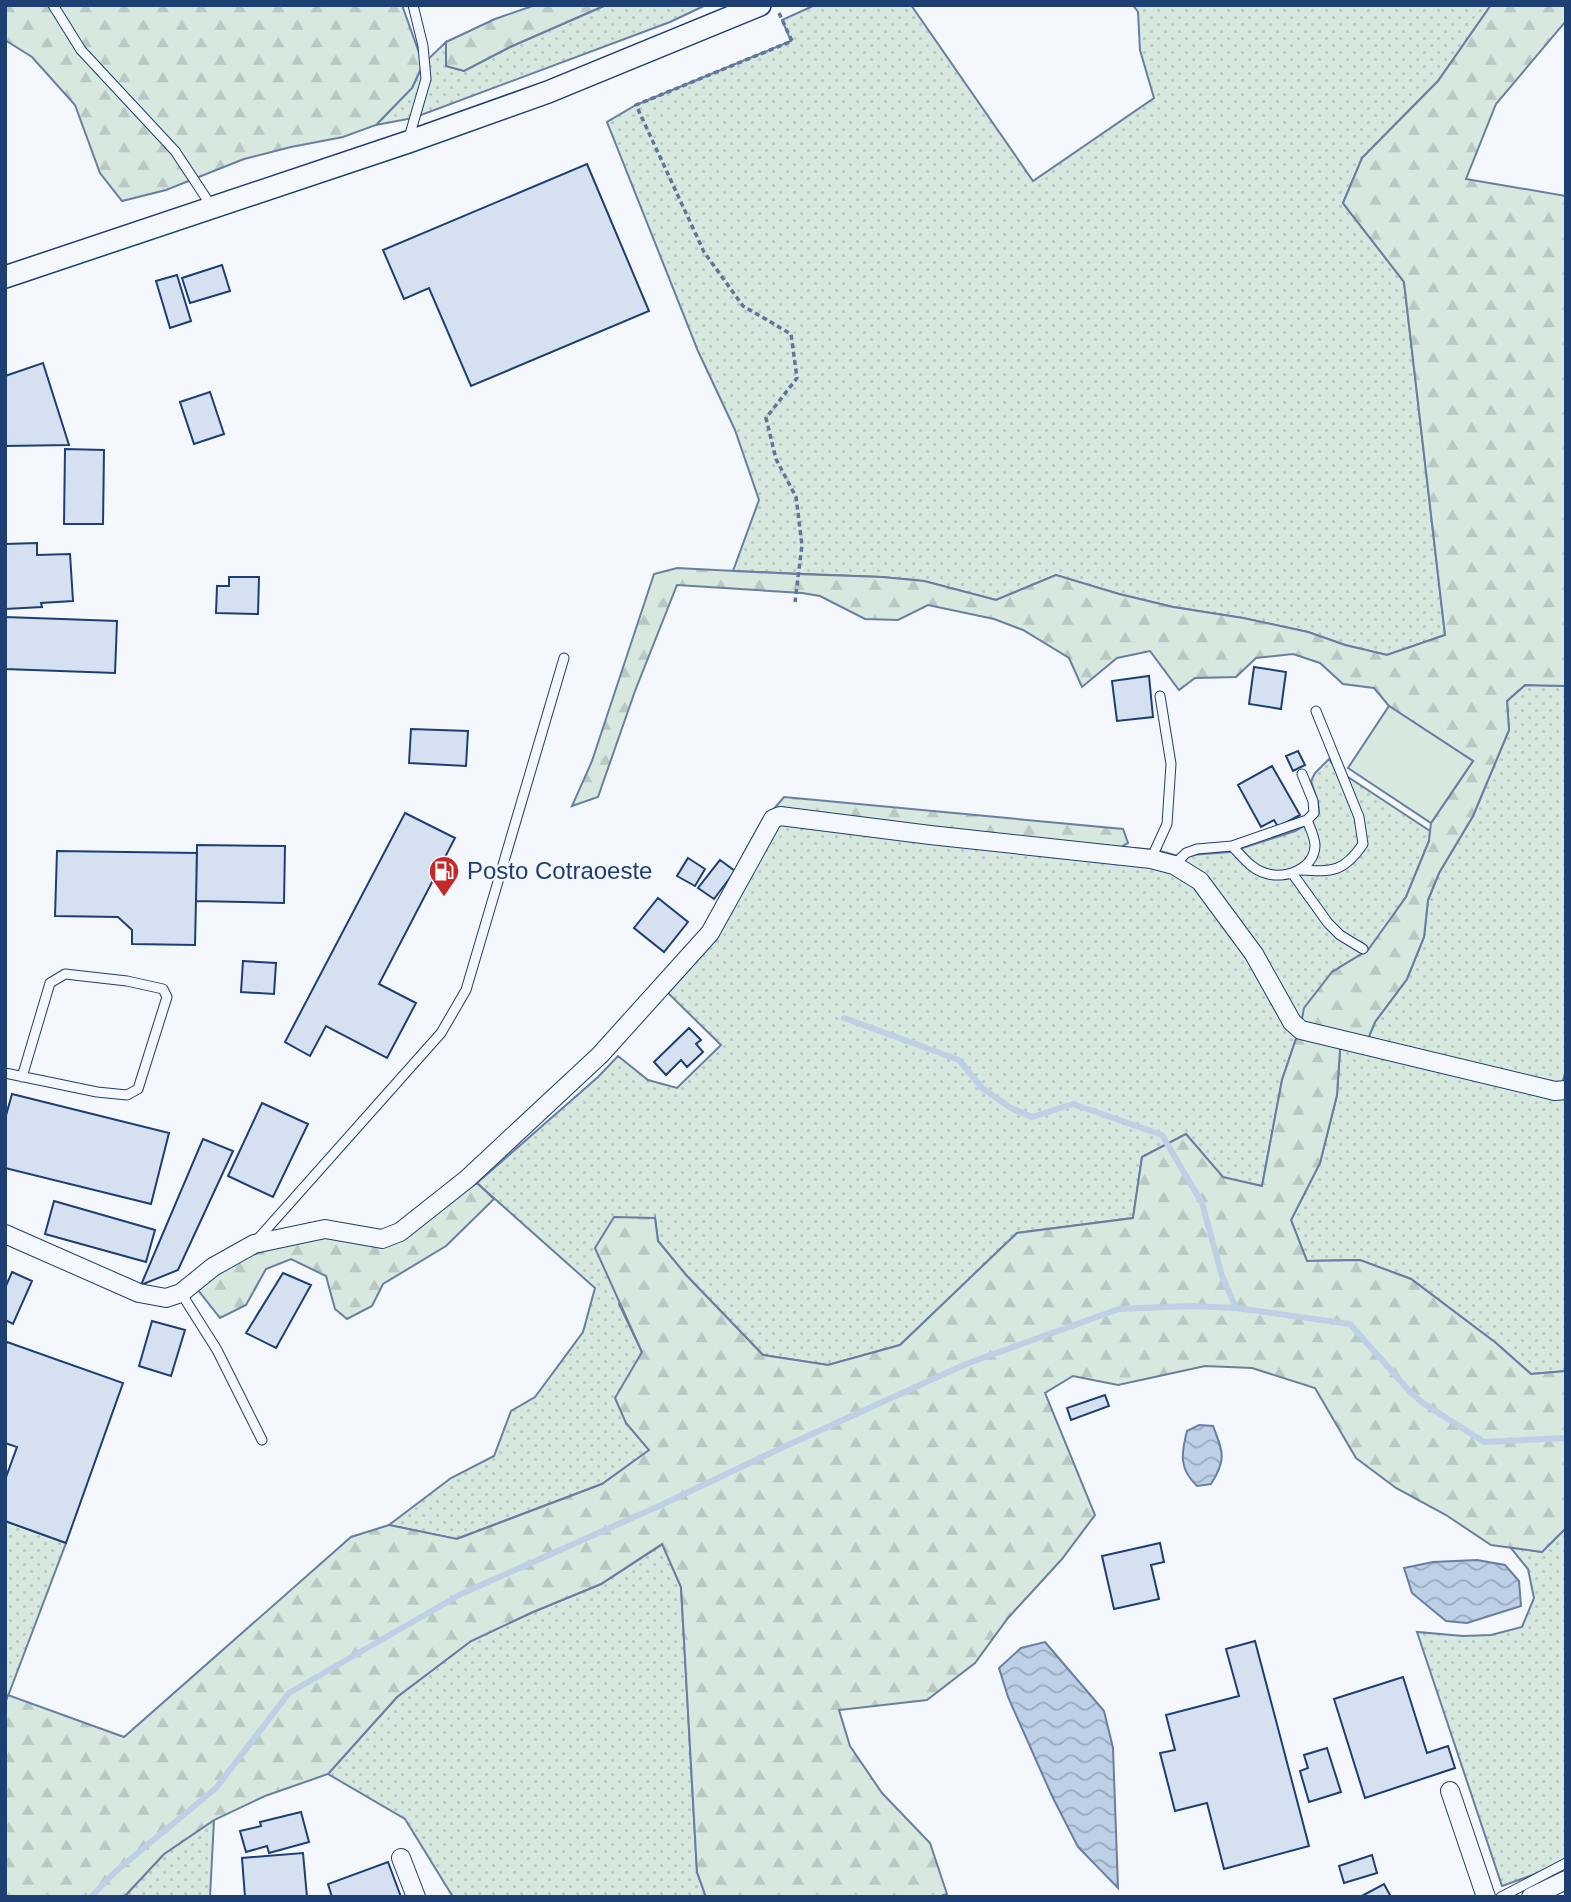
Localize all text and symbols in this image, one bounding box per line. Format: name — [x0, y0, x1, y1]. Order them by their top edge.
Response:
fuel station icon: Posto Cotraoeste — [427, 854, 461, 898]
place label: Posto Cotraoeste — [467, 857, 652, 884]

